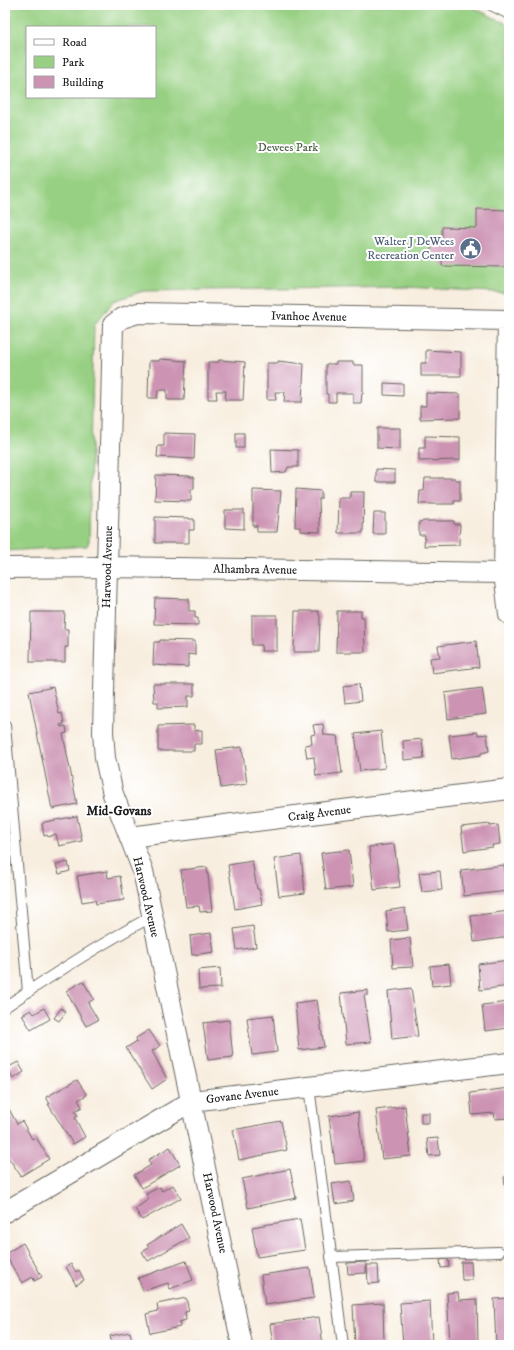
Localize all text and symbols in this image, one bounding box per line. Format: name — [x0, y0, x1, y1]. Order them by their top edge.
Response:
legend — [26, 26, 156, 98]
text: Road — [62, 35, 87, 50]
text: Park — [62, 55, 84, 70]
text: Building — [62, 75, 103, 90]
park label: Dewees Park — [258, 140, 318, 155]
place label: Walter J DeWees Recreation Center — [367, 234, 455, 263]
public building icon: Walter J DeWees Recreation Center — [457, 235, 483, 261]
street label: Ivanhoe Avenue — [271, 308, 347, 324]
street label: Harwood Avenue — [99, 526, 116, 608]
street label: Alhambra Avenue — [213, 561, 297, 577]
street label: Craig Avenue — [287, 802, 352, 824]
district label: Mid-Govans — [87, 803, 152, 819]
street label: Harwood Avenue — [129, 855, 163, 939]
street label: Govane Avenue — [205, 1083, 279, 1107]
street label: Harwood Avenue — [199, 1171, 231, 1255]

